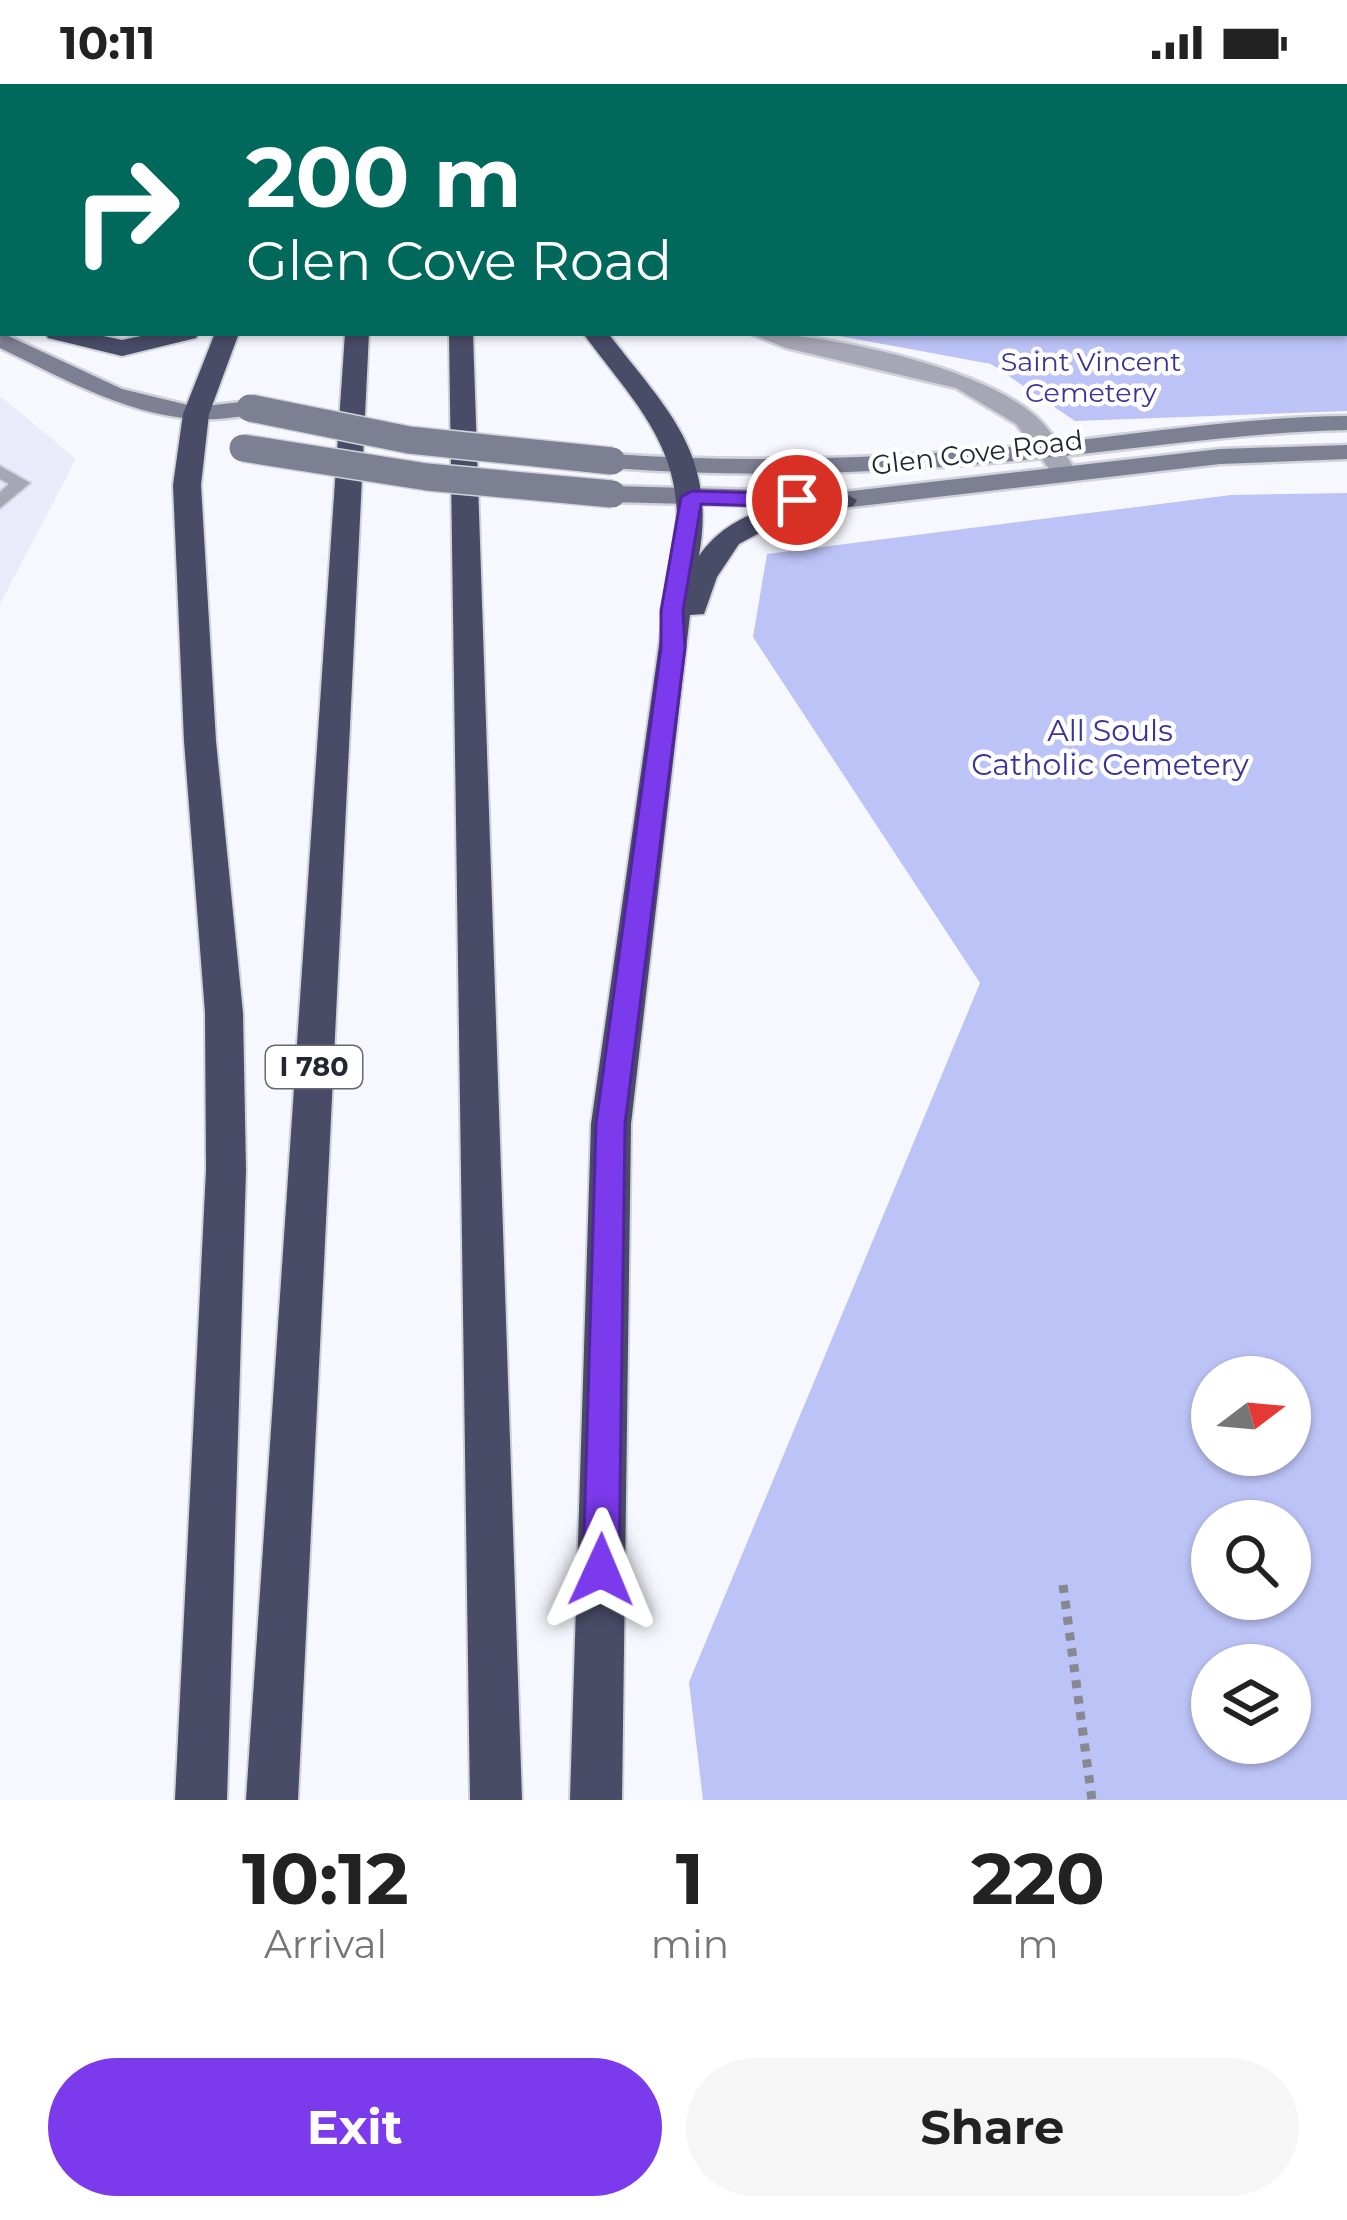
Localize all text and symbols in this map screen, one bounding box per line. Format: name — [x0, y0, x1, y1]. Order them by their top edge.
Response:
text: 10:11 — [60, 15, 155, 70]
text: 200 m — [246, 126, 522, 228]
icon: right — [48, 132, 204, 288]
text: Glen Cove Road — [246, 228, 672, 294]
park label: Saint Vincent Cemetery — [1001, 345, 1181, 409]
street label: Glen Cove Road — [869, 423, 1085, 482]
pin — [746, 449, 848, 551]
icon: arrive — [764, 467, 830, 533]
park label: All Souls Catholic Cemetery — [971, 712, 1249, 783]
road number: I 780 — [266, 1046, 362, 1088]
north arrow — [1191, 1356, 1311, 1476]
map controls — [1191, 1356, 1311, 1764]
button: search — [1191, 1500, 1311, 1620]
position arrow — [538, 1507, 664, 1633]
button: layers — [1191, 1644, 1311, 1764]
text: 10:12 — [242, 1834, 409, 1922]
text: 1 — [676, 1834, 704, 1922]
text: 220 — [971, 1834, 1105, 1922]
text: Arrival — [264, 1920, 387, 1968]
text: min — [651, 1920, 729, 1968]
text: m — [1017, 1920, 1059, 1968]
button: Exit — [48, 2058, 662, 2196]
button: Share — [686, 2058, 1299, 2196]

